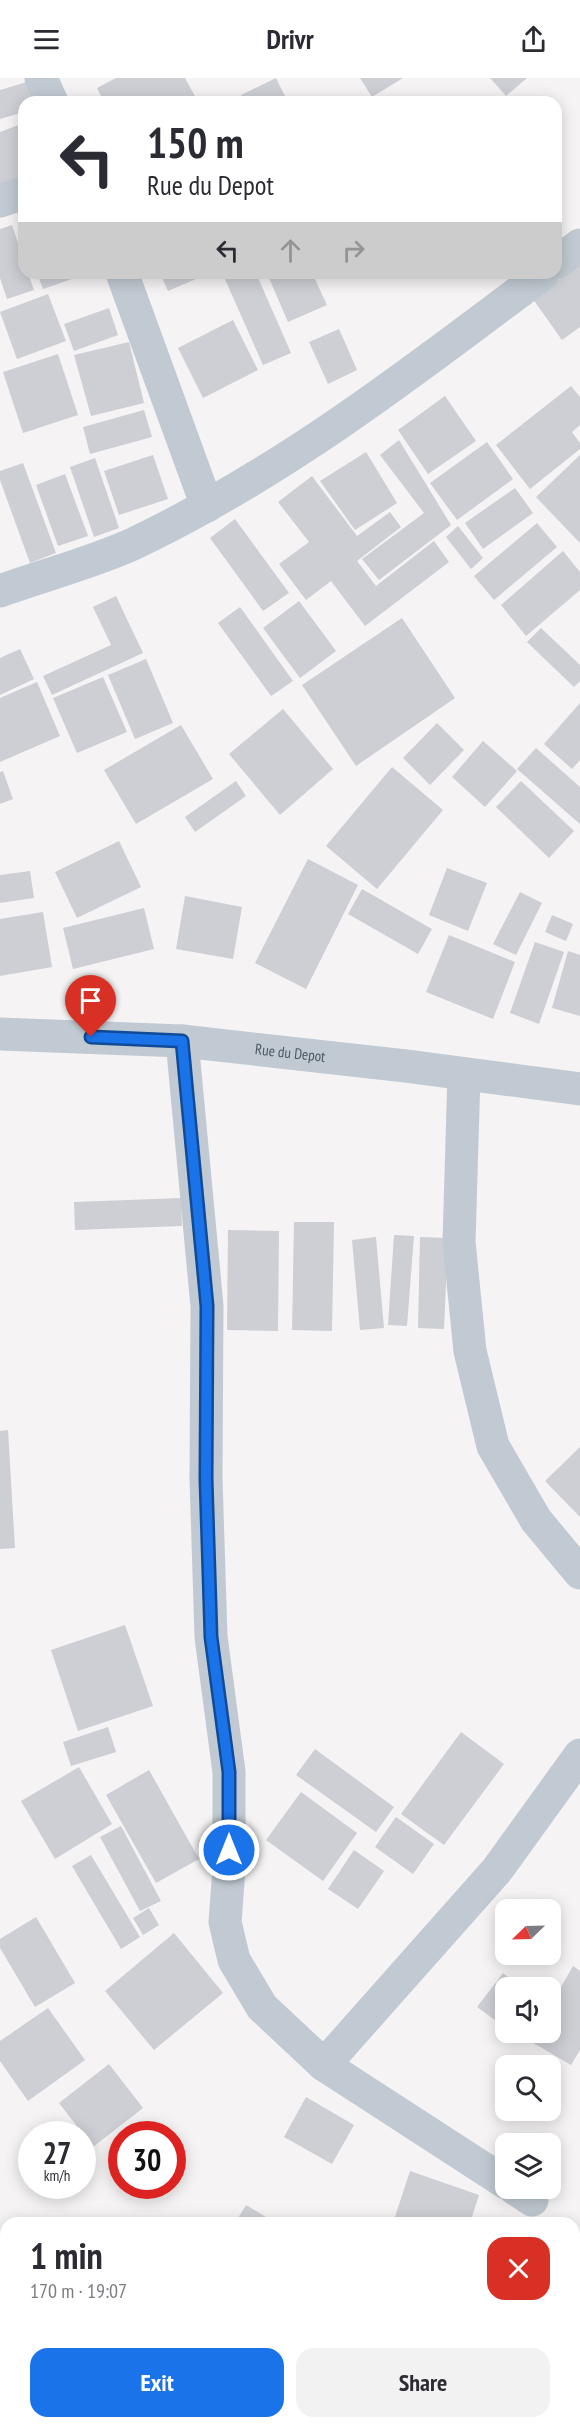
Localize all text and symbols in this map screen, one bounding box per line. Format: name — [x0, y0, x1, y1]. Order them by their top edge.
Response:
text: Drivr — [266, 22, 314, 56]
icon: menu — [30, 23, 63, 56]
icon: share — [517, 23, 550, 56]
text: 150 m — [147, 115, 244, 170]
icon: left — [48, 120, 126, 198]
text: Rue du Depot — [147, 168, 274, 202]
icon: left — [211, 234, 244, 267]
icon: ahead — [274, 234, 307, 267]
icon: right — [337, 234, 370, 267]
pin — [65, 975, 116, 1037]
icon: arrive — [74, 984, 107, 1017]
street label: Rue du Depot — [254, 1039, 326, 1066]
position arrow — [197, 1818, 261, 1882]
north arrow — [495, 1899, 561, 1965]
map controls — [495, 1899, 561, 2199]
button: sound — [495, 1977, 561, 2043]
button: search — [495, 2055, 561, 2121]
speed limit sign: 30 — [108, 2121, 186, 2199]
text: 27 — [43, 2133, 71, 2172]
button: layers — [495, 2133, 561, 2199]
text: km/h — [44, 2166, 70, 2185]
text: 1 min — [30, 2232, 103, 2279]
button: close — [487, 2237, 550, 2300]
text: 170 m · 19:07 — [30, 2278, 127, 2304]
button: Exit — [30, 2348, 284, 2417]
button: Share — [296, 2348, 550, 2417]

